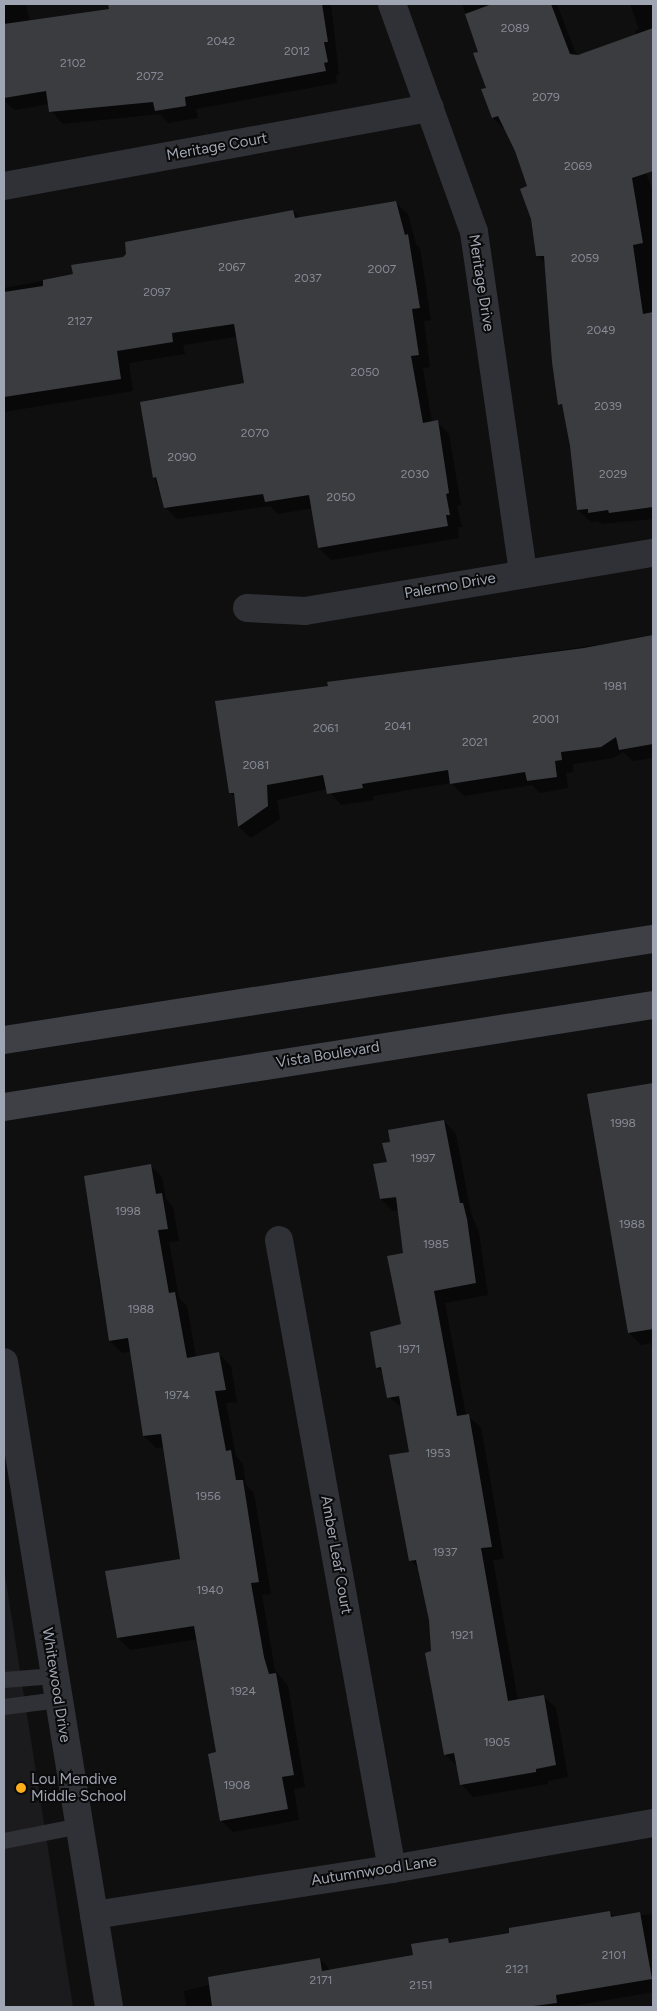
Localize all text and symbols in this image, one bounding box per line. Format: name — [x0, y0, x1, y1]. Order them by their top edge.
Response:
house number: 2089 — [501, 22, 529, 36]
house number: 2042 — [207, 35, 235, 49]
house number: 2012 — [284, 45, 310, 59]
house number: 2102 — [60, 57, 86, 71]
house number: 2072 — [136, 70, 164, 84]
house number: 2079 — [532, 91, 560, 105]
street label: Meritage Court — [165, 129, 269, 165]
house number: 2069 — [564, 160, 592, 174]
street label: Meritage Drive — [464, 233, 498, 333]
house number: 2059 — [571, 252, 599, 266]
house number: 2067 — [218, 261, 246, 275]
house number: 2007 — [368, 263, 396, 277]
house number: 2037 — [294, 272, 322, 286]
house number: 2097 — [143, 286, 171, 300]
house number: 2127 — [68, 315, 92, 329]
house number: 2049 — [587, 324, 615, 338]
house number: 2050 — [351, 366, 379, 380]
house number: 2039 — [594, 400, 622, 414]
house number: 2070 — [241, 427, 269, 441]
house number: 2090 — [168, 451, 196, 465]
house number: 2030 — [401, 468, 429, 482]
house number: 2029 — [599, 468, 627, 482]
house number: 2050 — [327, 491, 355, 505]
street label: Palermo Drive — [403, 569, 497, 603]
house number: 1981 — [603, 680, 627, 694]
house number: 2001 — [532, 713, 560, 727]
house number: 2041 — [385, 720, 411, 734]
house number: 2061 — [313, 722, 339, 736]
house number: 2021 — [462, 736, 488, 750]
house number: 2081 — [243, 759, 269, 773]
street label: Vista Boulevard — [275, 1038, 381, 1072]
house number: 1998 — [610, 1117, 636, 1131]
house number: 1997 — [411, 1152, 435, 1166]
house number: 1998 — [115, 1205, 141, 1219]
house number: 1988 — [619, 1218, 645, 1232]
house number: 1985 — [423, 1238, 449, 1252]
house number: 1988 — [128, 1303, 154, 1317]
house number: 1971 — [397, 1343, 421, 1357]
house number: 1974 — [164, 1389, 190, 1403]
house number: 1953 — [425, 1447, 451, 1461]
house number: 1956 — [195, 1490, 221, 1504]
street label: Amber Leaf Court — [317, 1494, 355, 1616]
house number: 1937 — [433, 1546, 457, 1560]
house number: 1940 — [197, 1584, 223, 1598]
street label: Whitewood Drive — [38, 1626, 74, 1744]
house number: 1921 — [450, 1629, 474, 1643]
house number: 1924 — [230, 1685, 256, 1699]
house number: 1905 — [484, 1736, 510, 1750]
place label: Lou Mendive Middle School — [31, 1770, 126, 1805]
house number: 1908 — [224, 1779, 250, 1793]
marker: Lou Mendive Middle School — [15, 1782, 27, 1794]
street label: Autumnwood Lane — [310, 1852, 438, 1890]
house number: 2101 — [602, 1949, 626, 1963]
house number: 2121 — [505, 1963, 529, 1977]
house number: 2171 — [309, 1974, 333, 1988]
house number: 2151 — [409, 1979, 433, 1993]

